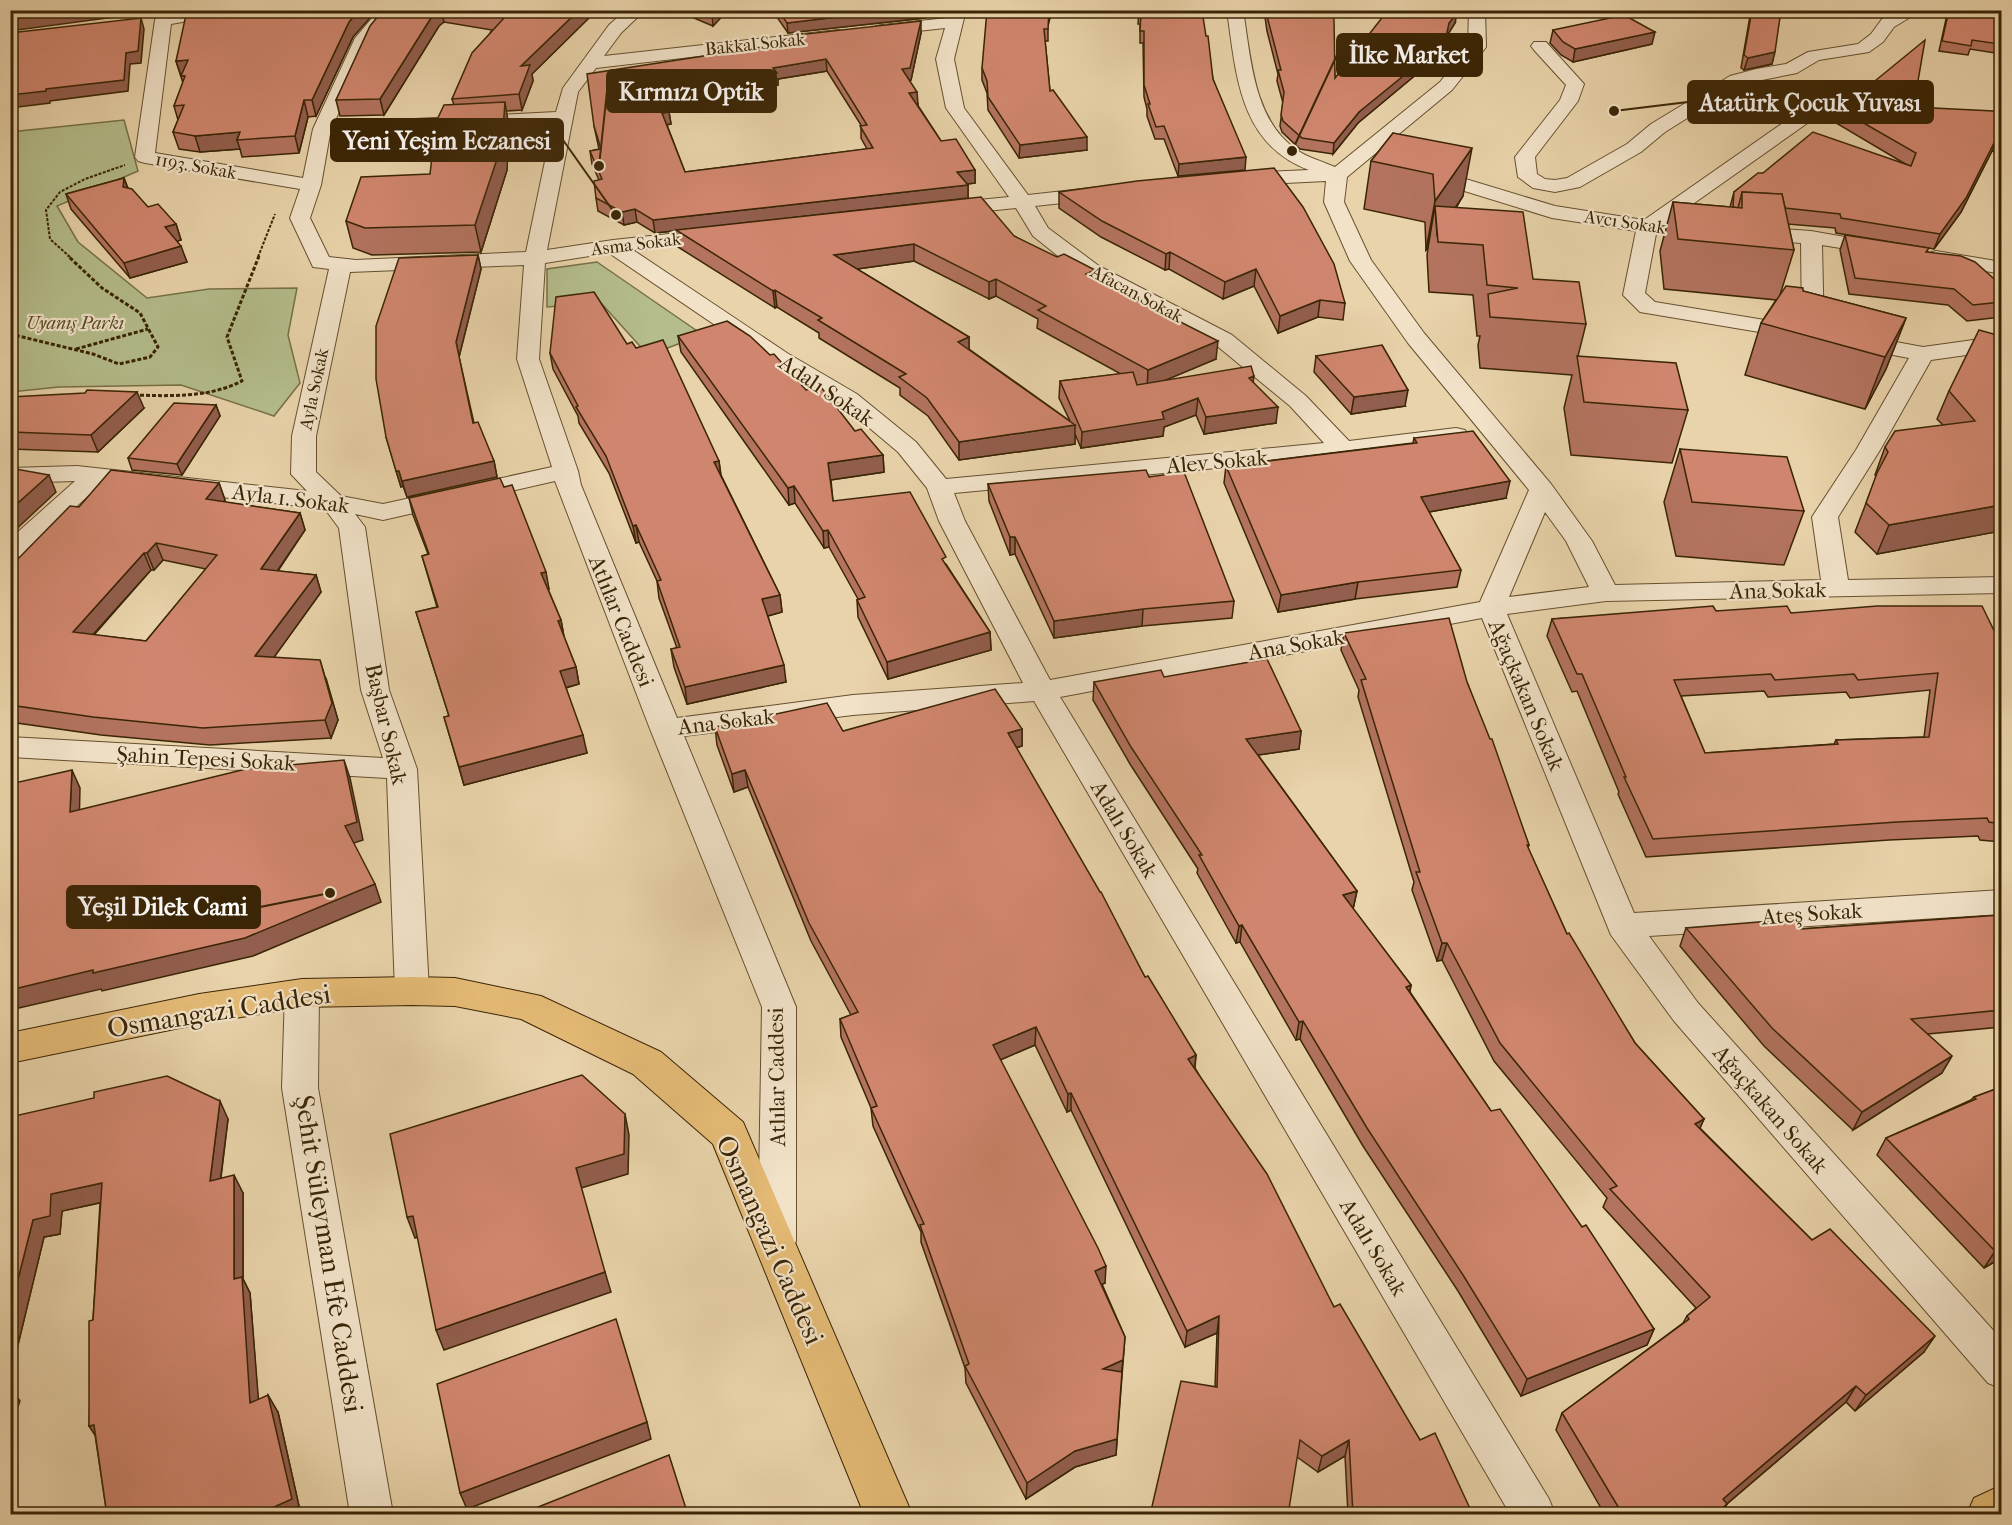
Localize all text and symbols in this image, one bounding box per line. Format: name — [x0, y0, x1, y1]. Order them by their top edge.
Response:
street label: Bakkal Sokak — [704, 29, 807, 60]
callout: İlke Market — [1337, 34, 1482, 76]
text: İlke Market — [1349, 39, 1470, 69]
callout: Kırmızı Optik — [607, 70, 776, 112]
text: Kırmızı Optik — [619, 78, 764, 106]
callout: Atatürk Çocuk Yuvası — [1688, 81, 1933, 123]
text: Atatürk Çocuk Yuvası — [1697, 89, 1922, 118]
callout: Yeni Yeşim Eczanesi — [331, 119, 563, 161]
text: Yeni Yeşim Eczanesi — [341, 127, 552, 156]
street label: 1193. Sokak — [154, 149, 239, 184]
street label: Avcı Sokak — [1582, 206, 1668, 239]
street label: Asma Sokak — [589, 228, 683, 261]
street label: Afacan Sokak — [1086, 261, 1187, 328]
park label: Uyanış Parkı — [26, 313, 124, 334]
street label: Ayla Sokak — [295, 346, 334, 433]
street label: Adalı Sokak — [773, 349, 879, 432]
street label: Alev Sokak — [1164, 445, 1270, 479]
street label: Ayla 1. Sokak — [230, 479, 352, 519]
street label: Atlılar Caddesi — [583, 551, 659, 691]
street label: Ana Sokak — [1728, 577, 1827, 605]
street label: Ağaçkakan Sokak — [1482, 615, 1570, 775]
street label: Ana Sokak — [1245, 624, 1347, 666]
street label: Başbar Sokak — [359, 661, 413, 788]
street label: Ana Sokak — [675, 703, 777, 741]
street label: Şahin Tepesi Sokak — [116, 741, 297, 777]
street label: Adalı Sokak — [1084, 775, 1164, 883]
callout: Yeşil Dilek Cami — [67, 886, 260, 928]
text: Yeşil Dilek Cami — [76, 893, 249, 922]
street label: Ateş Sokak — [1760, 897, 1864, 931]
street label: Osmangazi Caddesi — [105, 978, 333, 1044]
street label: Atlılar Caddesi — [763, 1007, 791, 1148]
street label: Ağaçkakan Sokak — [1707, 1039, 1833, 1180]
street label: Şehit Süleyman Efe Caddesi — [288, 1093, 370, 1415]
street label: Osmangazi Caddesi — [709, 1130, 831, 1350]
street label: Adalı Sokak — [1333, 1193, 1413, 1301]

